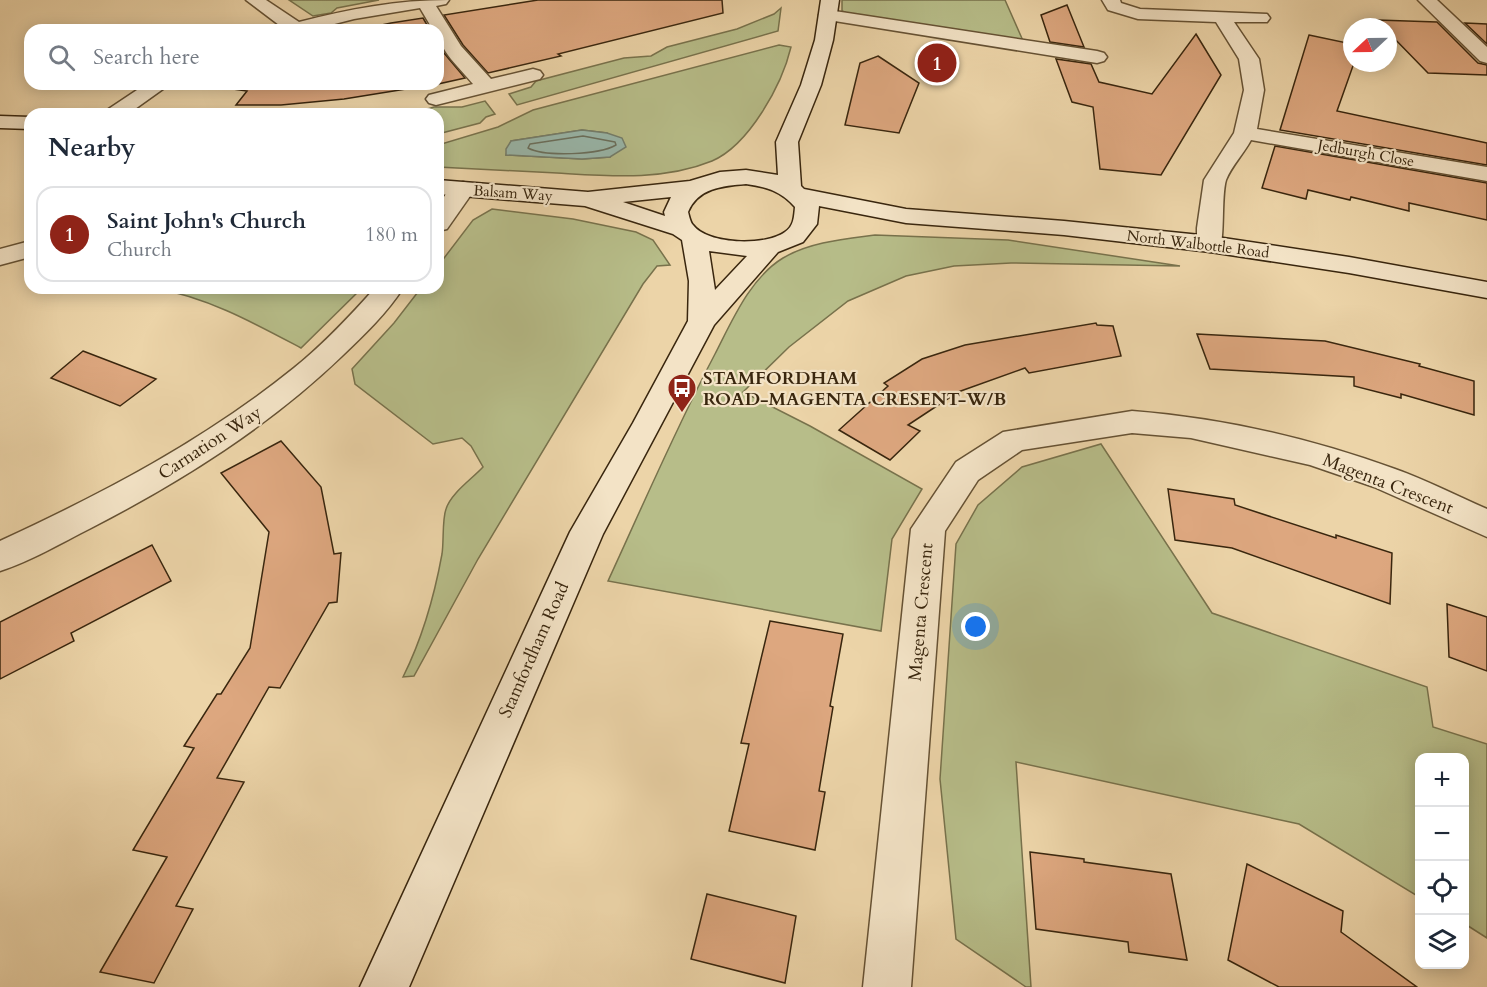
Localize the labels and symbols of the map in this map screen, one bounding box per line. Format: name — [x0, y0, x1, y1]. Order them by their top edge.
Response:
north arrow — [1343, 18, 1397, 72]
pin: 1 — [918, 40, 956, 86]
street label: Jedburgh Close — [1314, 134, 1416, 171]
street label: Balsam Way — [473, 180, 554, 206]
street label: North Walbottle Road — [1126, 225, 1270, 263]
place label: STAMFORDHAM ROAD-MAGENTA CRESENT-W/B — [703, 366, 1006, 412]
bus stop icon: STAMFORDHAM ROAD-MAGENTA CRESENT-W/B — [666, 372, 698, 414]
street label: Carnation Way — [153, 400, 267, 486]
street label: Magenta Crescent — [1319, 448, 1457, 521]
street label: Magenta Crescent — [903, 542, 940, 682]
street label: Stamfordham Road — [493, 578, 575, 722]
your location — [961, 612, 990, 641]

